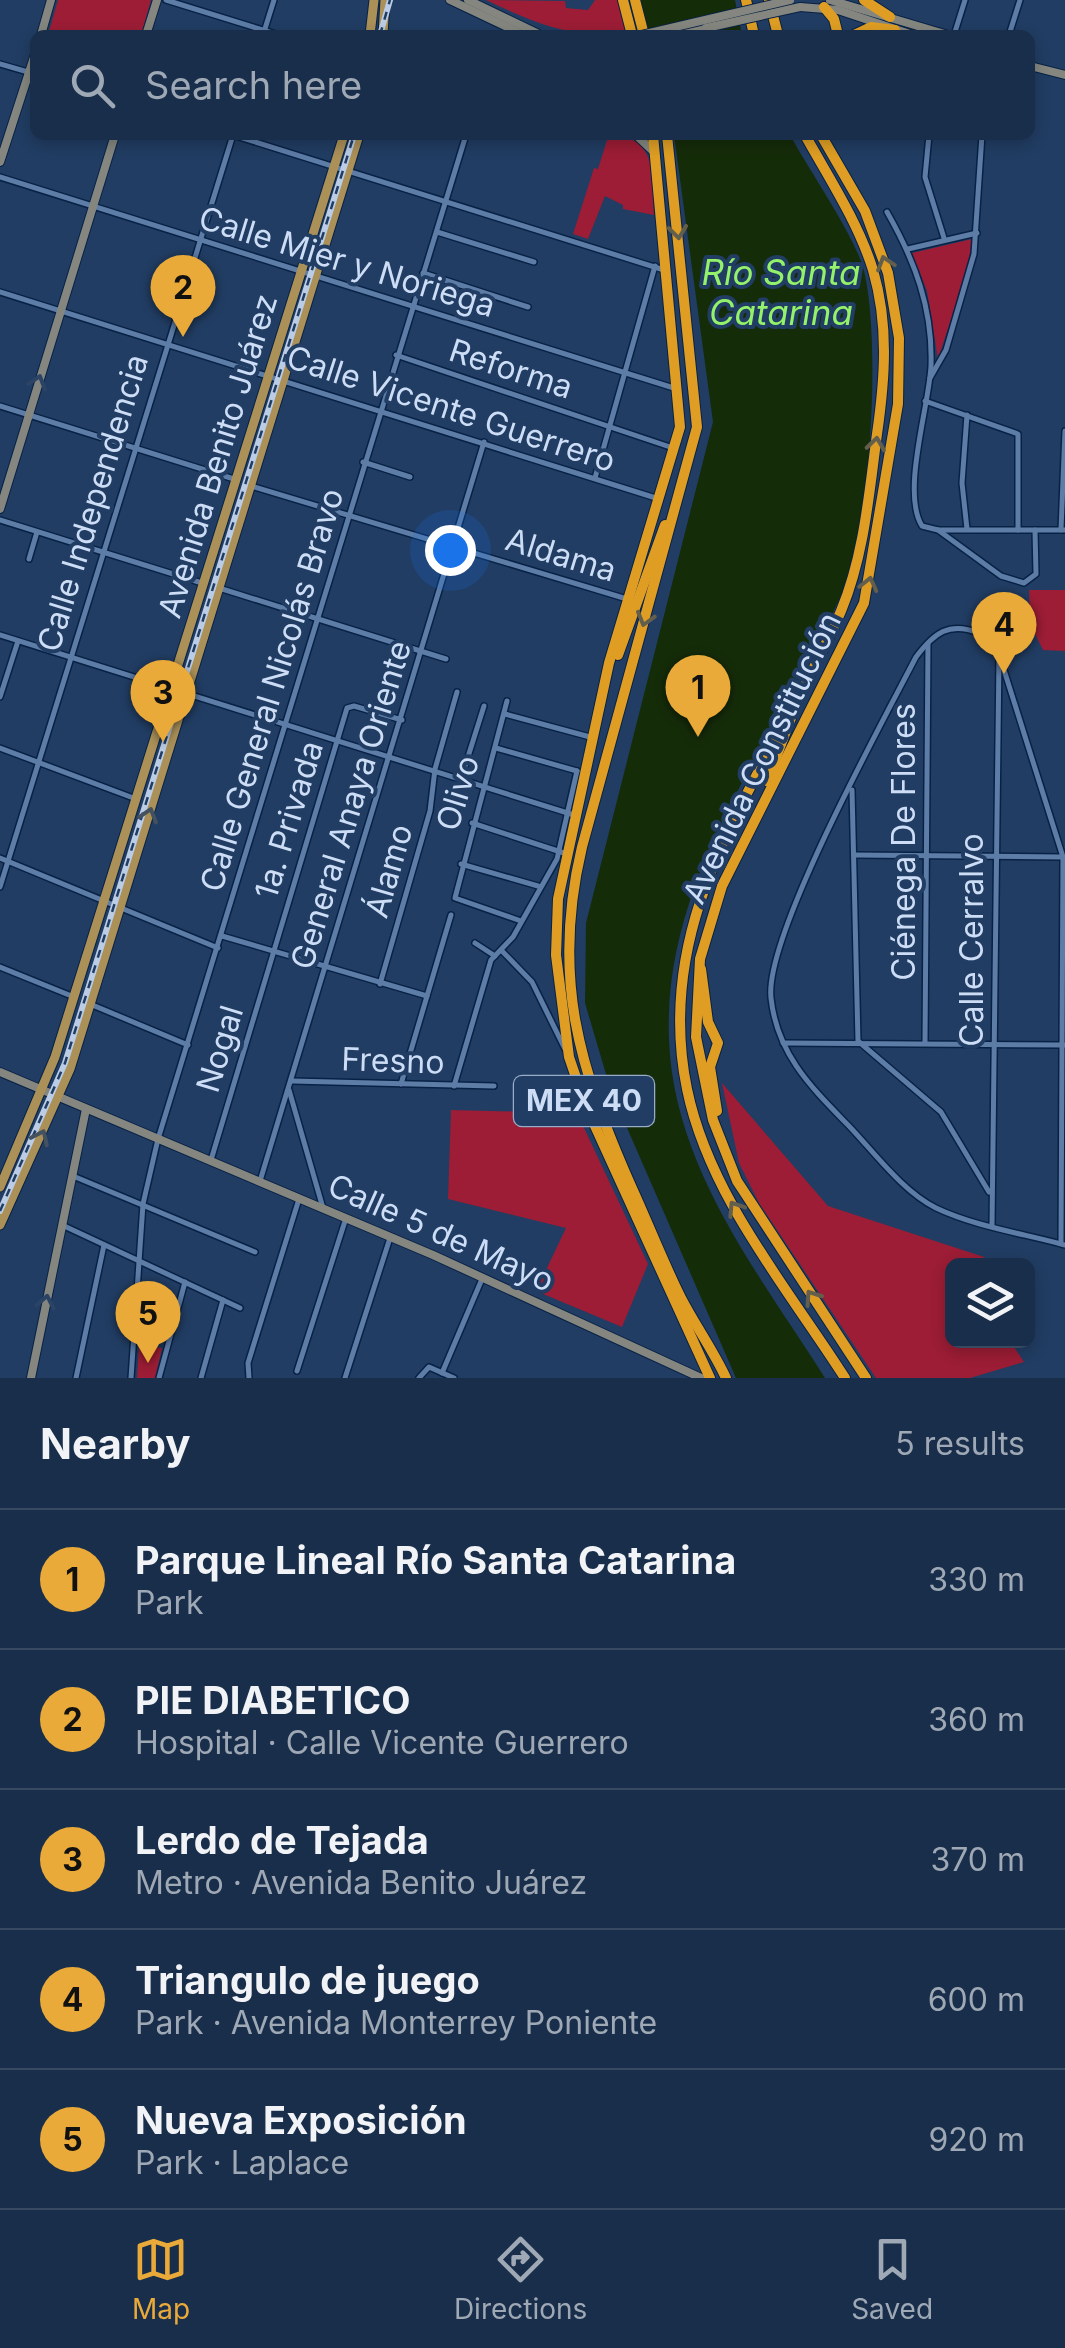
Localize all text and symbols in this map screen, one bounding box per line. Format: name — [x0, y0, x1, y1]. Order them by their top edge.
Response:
search box — [30, 30, 1035, 140]
icon: search — [65, 58, 120, 113]
text: Search here — [145, 62, 362, 108]
street label: Calle Mier y Noriega — [194, 198, 500, 325]
one-way arrow — [667, 224, 688, 240]
water label: Río Santa Catarina — [701, 251, 861, 333]
pin: 2 — [150, 255, 216, 337]
one-way arrow — [876, 255, 897, 272]
street label: Avenida Benito Juárez — [150, 289, 285, 622]
street label: Reforma — [445, 330, 578, 407]
street label: Calle Vicente Guerrero — [282, 337, 620, 480]
street label: Calle Independencia — [29, 350, 156, 656]
one-way arrow — [27, 375, 47, 392]
one-way arrow — [865, 436, 886, 452]
street label: Calle General Nicolás Bravo — [192, 484, 351, 896]
street label: Aldama — [501, 519, 621, 590]
your location — [425, 525, 476, 576]
one-way arrow — [857, 576, 878, 593]
pin: 4 — [972, 592, 1036, 674]
street label: Avenida Constitución — [674, 606, 849, 910]
one-way arrow — [636, 609, 657, 626]
street label: General Anaya Oriente — [282, 636, 419, 974]
pin: 1 — [666, 654, 730, 737]
pin: 3 — [130, 660, 196, 742]
street label: Ciénega De Flores — [884, 703, 923, 981]
street label: 1a. Privada — [246, 736, 331, 904]
street label: Olivo — [428, 751, 487, 835]
one-way arrow — [137, 807, 158, 824]
street label: Álamo — [357, 820, 420, 922]
street label: Calle Cerralvo — [952, 833, 991, 1047]
street label: Nogal — [188, 1001, 251, 1097]
street label: Fresno — [341, 1039, 445, 1082]
road number: MEX 40 — [514, 1076, 654, 1126]
one-way arrow — [28, 1129, 48, 1147]
street label: Calle 5 de Mayo — [322, 1165, 560, 1300]
one-way arrow — [729, 1201, 748, 1219]
map controls — [945, 1258, 1035, 1348]
button: layers — [945, 1258, 1035, 1348]
pin: 5 — [116, 1280, 180, 1363]
one-way arrow — [806, 1289, 824, 1308]
one-way arrow — [35, 1293, 56, 1310]
text: Nearby — [40, 1418, 191, 1469]
text: 5 results — [895, 1424, 1025, 1463]
text: Parque Lineal Río Santa Catarina — [135, 1537, 736, 1583]
text: 1 — [66, 1560, 79, 1599]
text: 330 m — [928, 1560, 1025, 1599]
text: Park — [135, 1583, 204, 1622]
text: PIE DIABETICO — [135, 1677, 411, 1723]
text: 2 — [62, 1700, 83, 1739]
text: 360 m — [928, 1700, 1025, 1739]
text: Hospital · Calle Vicente Guerrero — [135, 1723, 629, 1762]
text: Lerdo de Tejada — [135, 1817, 429, 1863]
text: 3 — [62, 1840, 83, 1879]
text: 370 m — [930, 1840, 1025, 1879]
text: Metro · Avenida Benito Juárez — [135, 1863, 587, 1902]
text: Triangulo de juego — [135, 1957, 480, 2003]
text: 4 — [62, 1980, 83, 2019]
text: 600 m — [928, 1980, 1025, 2019]
text: Park · Avenida Monterrey Poniente — [135, 2003, 657, 2042]
text: Nueva Exposición — [135, 2097, 467, 2143]
text: 5 — [62, 2120, 83, 2159]
text: 920 m — [928, 2120, 1025, 2159]
text: Park · Laplace — [135, 2143, 349, 2182]
tab: Map — [132, 2232, 190, 2326]
tab: Directions — [454, 2232, 587, 2326]
tab: Saved — [851, 2232, 933, 2326]

